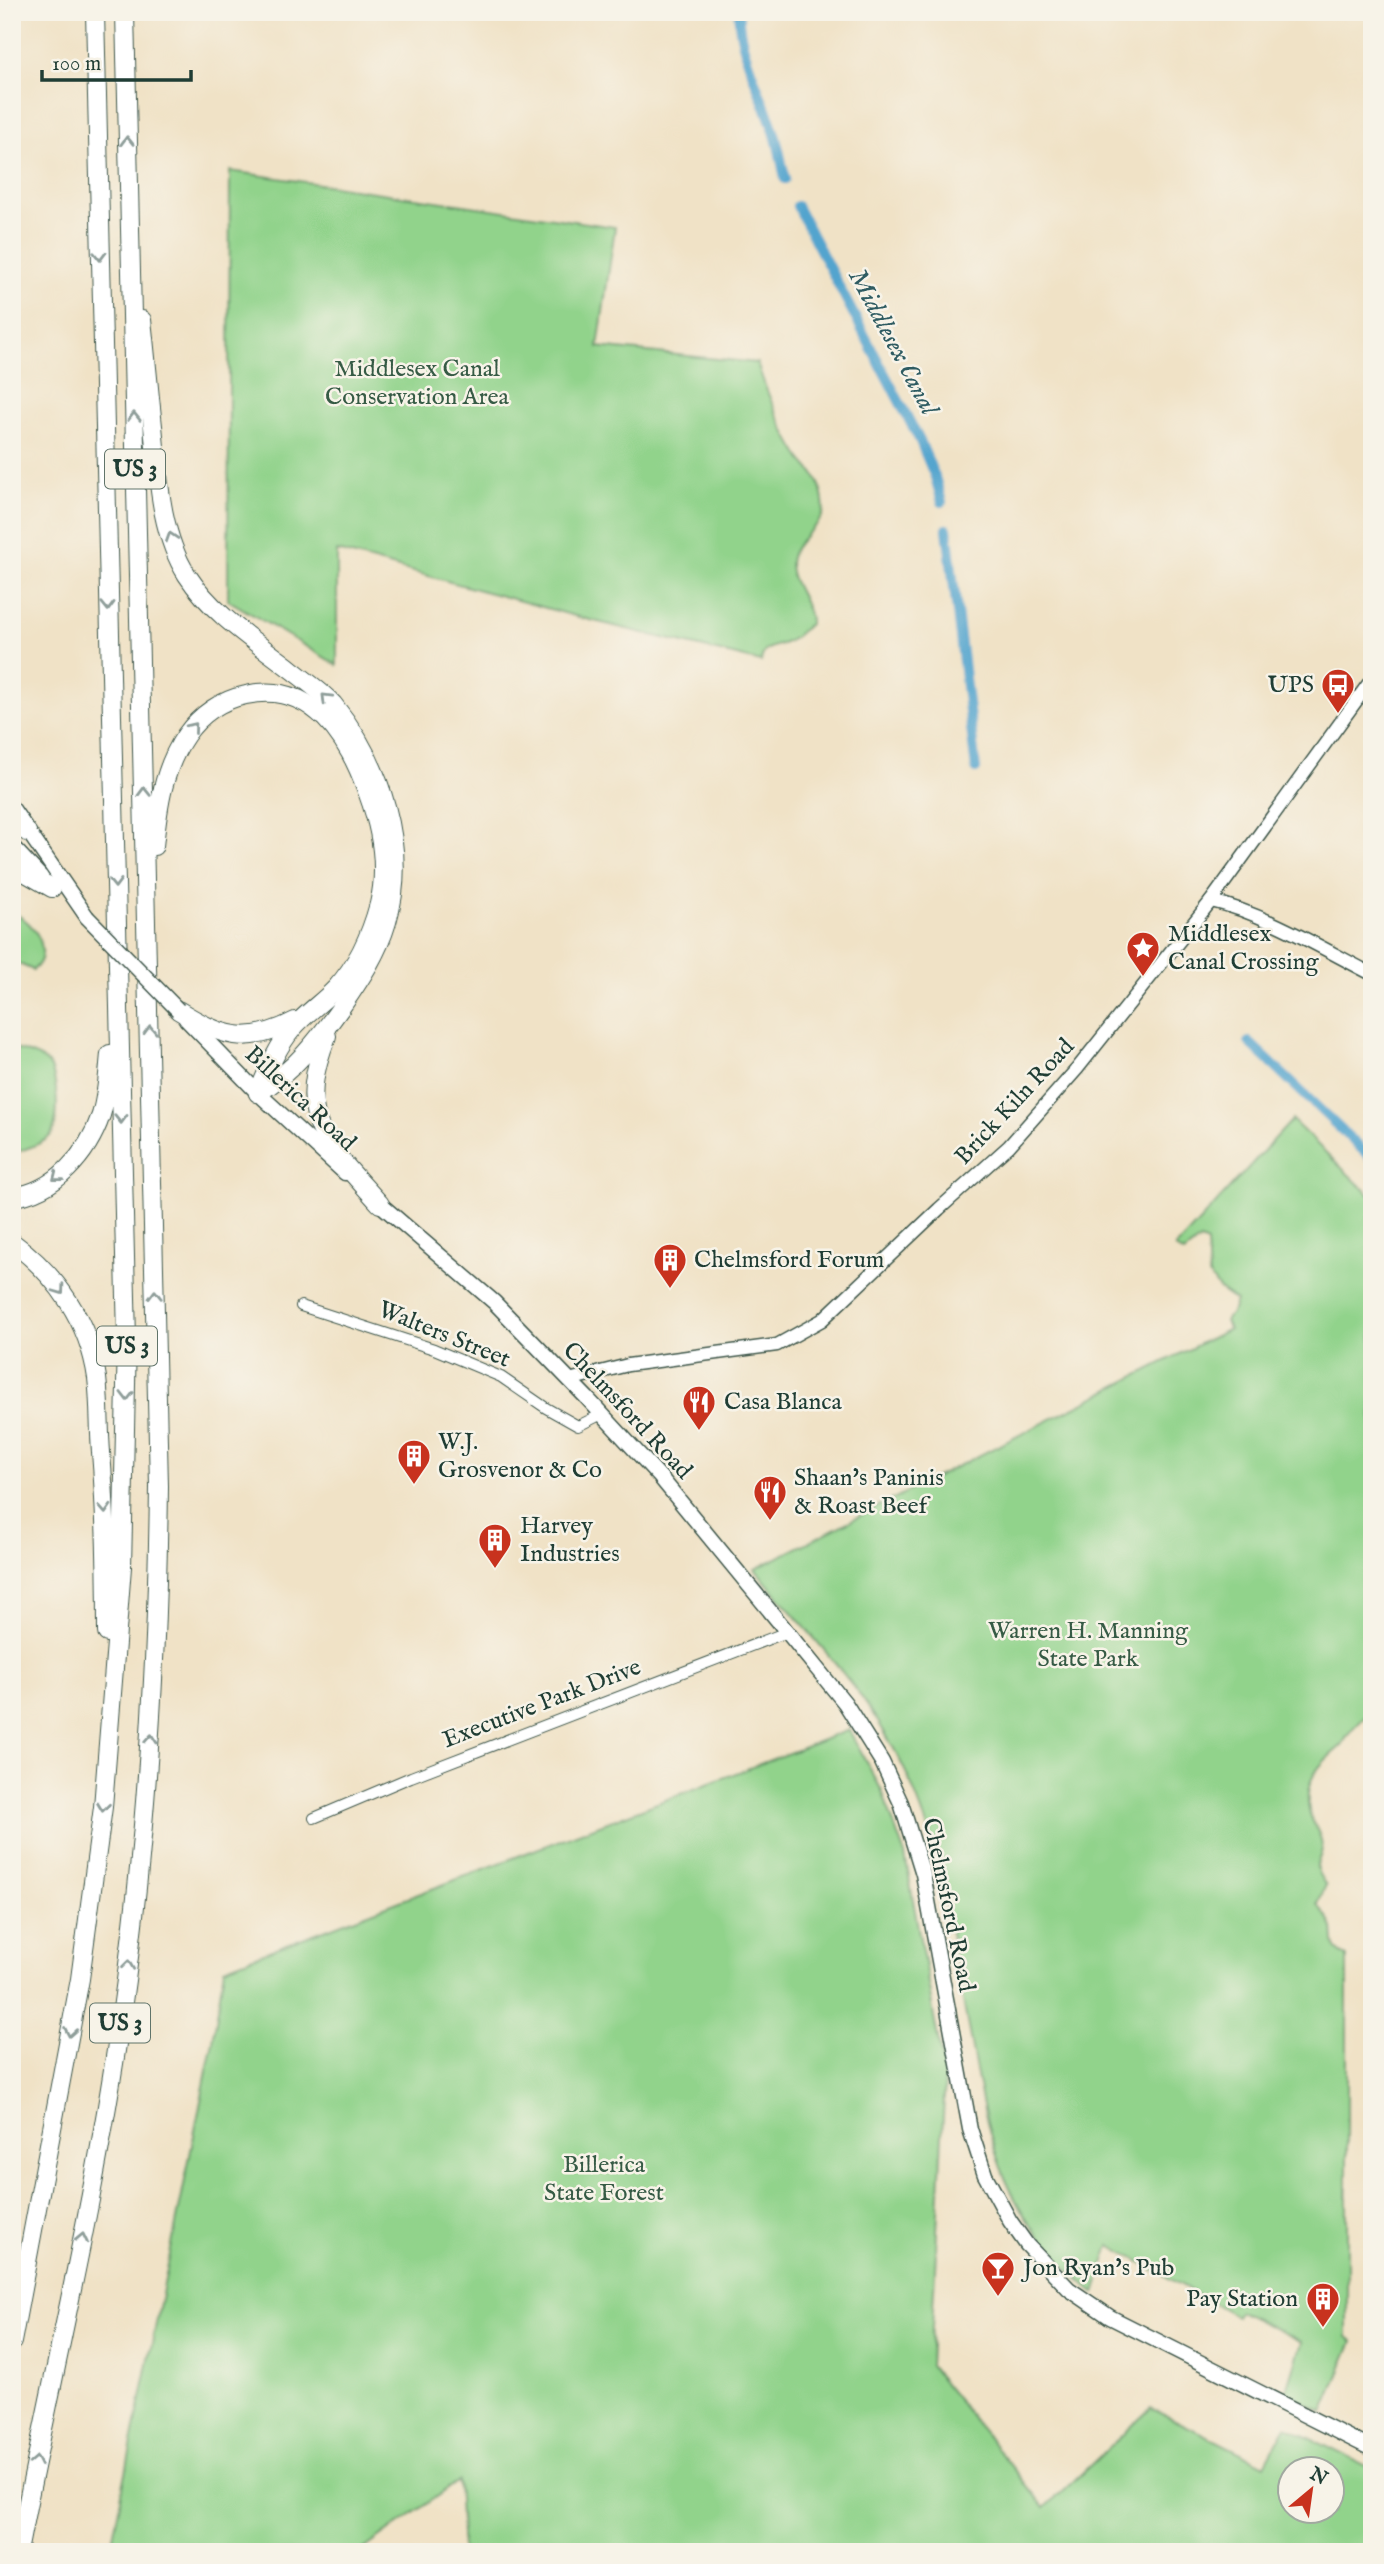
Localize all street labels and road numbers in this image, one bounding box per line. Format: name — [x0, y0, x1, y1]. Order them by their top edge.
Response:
road number: US 3 — [105, 449, 165, 489]
street label: Brick Kiln Road — [948, 1032, 1082, 1172]
street label: Billerica Road — [238, 1039, 363, 1159]
street label: Walters Street — [373, 1294, 515, 1376]
road number: US 3 — [97, 1326, 157, 1366]
street label: Chelmsford Road — [555, 1336, 699, 1486]
street label: Executive Park Drive — [438, 1652, 646, 1756]
street label: Chelmsford Road — [914, 1815, 982, 1995]
road number: US 3 — [90, 2004, 150, 2042]

